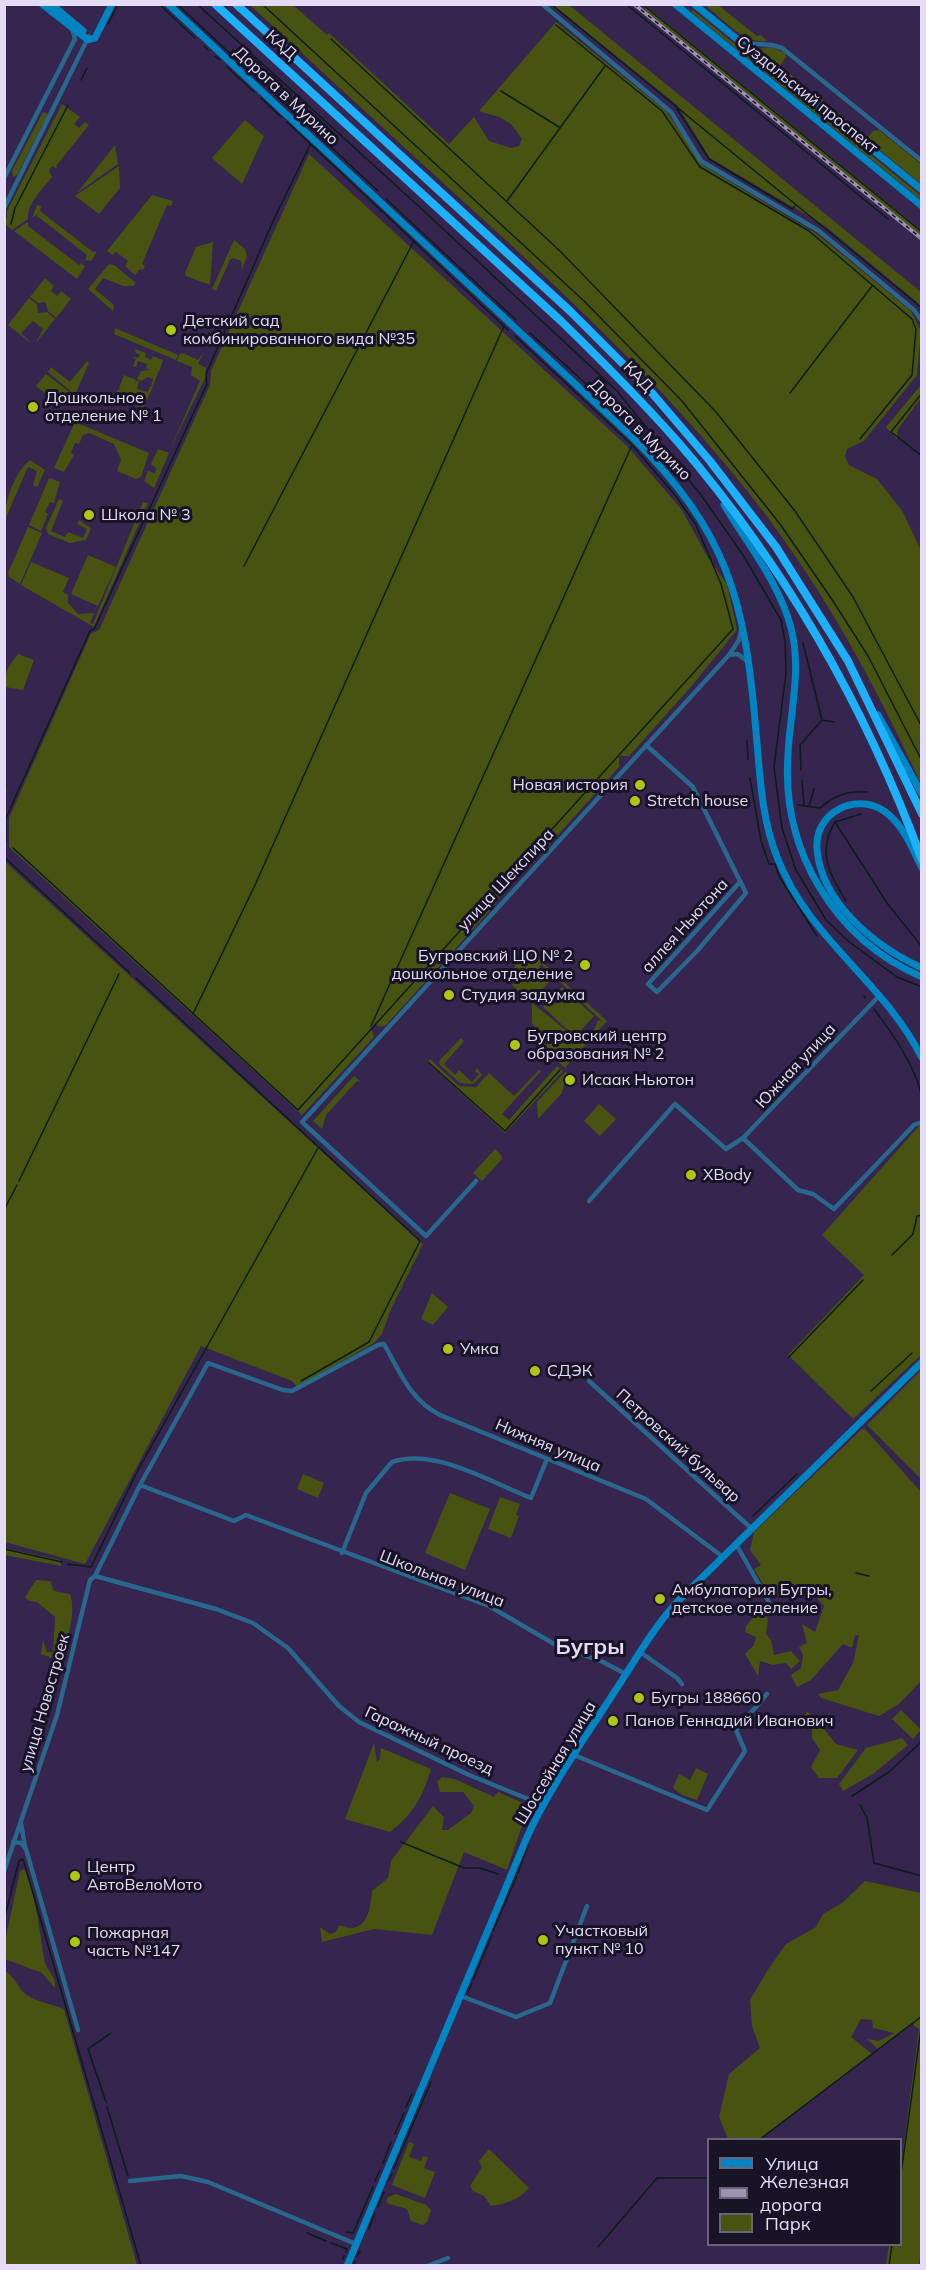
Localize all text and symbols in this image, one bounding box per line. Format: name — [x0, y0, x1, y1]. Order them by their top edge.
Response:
street label: КАД — [262, 26, 300, 64]
street label: Суздальский проспект — [733, 32, 881, 158]
street label: Дорога в Мурино — [230, 43, 342, 149]
place label: Детский сад комбинированного вида №35 — [183, 311, 415, 349]
marker: Детский сад комбинированного вида №35 — [164, 323, 178, 337]
street label: КАД — [619, 358, 657, 396]
street label: Дорога в Мурино — [585, 375, 695, 485]
place label: Дошкольное отделение № 1 — [45, 388, 162, 426]
marker: Дошкольное отделение № 1 — [26, 400, 40, 414]
place label: Школа № 3 — [101, 505, 191, 525]
marker: Школа № 3 — [82, 508, 96, 522]
place label: Новая история — [513, 775, 628, 795]
marker: Новая история — [633, 778, 647, 792]
place label: Stretch house — [647, 791, 748, 811]
marker: Stretch house — [628, 794, 642, 808]
street label: улица Шекспира — [454, 825, 558, 935]
street label: аллея Ньютона — [638, 875, 732, 977]
place label: Бугровский ЦО № 2 дошкольное отделение — [392, 946, 573, 984]
marker: Бугровский ЦО № 2 дошкольное отделение — [578, 958, 592, 972]
place label: Студия задумка — [461, 985, 585, 1005]
marker: Студия задумка — [442, 988, 456, 1002]
street label: Южная улица — [752, 1020, 840, 1112]
place label: Бугровский центр образования № 2 — [527, 1026, 667, 1064]
marker: Бугровский центр образования № 2 — [508, 1038, 522, 1052]
place label: Исаак Ньютон — [582, 1070, 694, 1090]
marker: Исаак Ньютон — [563, 1073, 577, 1087]
place label: XBody — [703, 1165, 752, 1185]
marker: XBody — [684, 1168, 698, 1182]
place label: Умка — [460, 1339, 499, 1359]
marker: Умка — [441, 1342, 455, 1356]
place label: СДЭК — [547, 1361, 592, 1381]
marker: СДЭК — [528, 1364, 542, 1378]
street label: Петровский бульвар — [612, 1385, 744, 1507]
street label: Нижняя улица — [492, 1415, 604, 1477]
street label: Школьная улица — [377, 1546, 507, 1612]
place label: Амбулатория Бугры, детское отделение — [672, 1580, 832, 1618]
marker: Амбулатория Бугры, детское отделение — [653, 1592, 667, 1606]
street label: улица Новостроек — [16, 1632, 74, 1774]
district label: Бугры — [556, 1634, 624, 1660]
place label: Бугры 188660 — [651, 1688, 761, 1708]
marker: Бугры 188660 — [632, 1691, 646, 1705]
street label: Шоссейная улица — [512, 1698, 600, 1828]
street label: Гаражный проезд — [362, 1703, 496, 1779]
place label: Панов Геннадий Иванович — [625, 1711, 834, 1731]
marker: Панов Геннадий Иванович — [606, 1714, 620, 1728]
place label: Центр АвтоВелоМото — [87, 1857, 202, 1895]
marker: Центр АвтоВелоМото — [68, 1869, 82, 1883]
place label: Участковый пункт № 10 — [555, 1921, 648, 1959]
place label: Пожарная часть №147 — [87, 1923, 180, 1961]
marker: Участковый пункт № 10 — [536, 1933, 550, 1947]
marker: Пожарная часть №147 — [68, 1935, 82, 1949]
legend — [707, 2138, 902, 2246]
text: Улица — [765, 2152, 819, 2175]
text: Железная дорога — [760, 2170, 849, 2216]
text: Парк — [765, 2212, 810, 2235]

